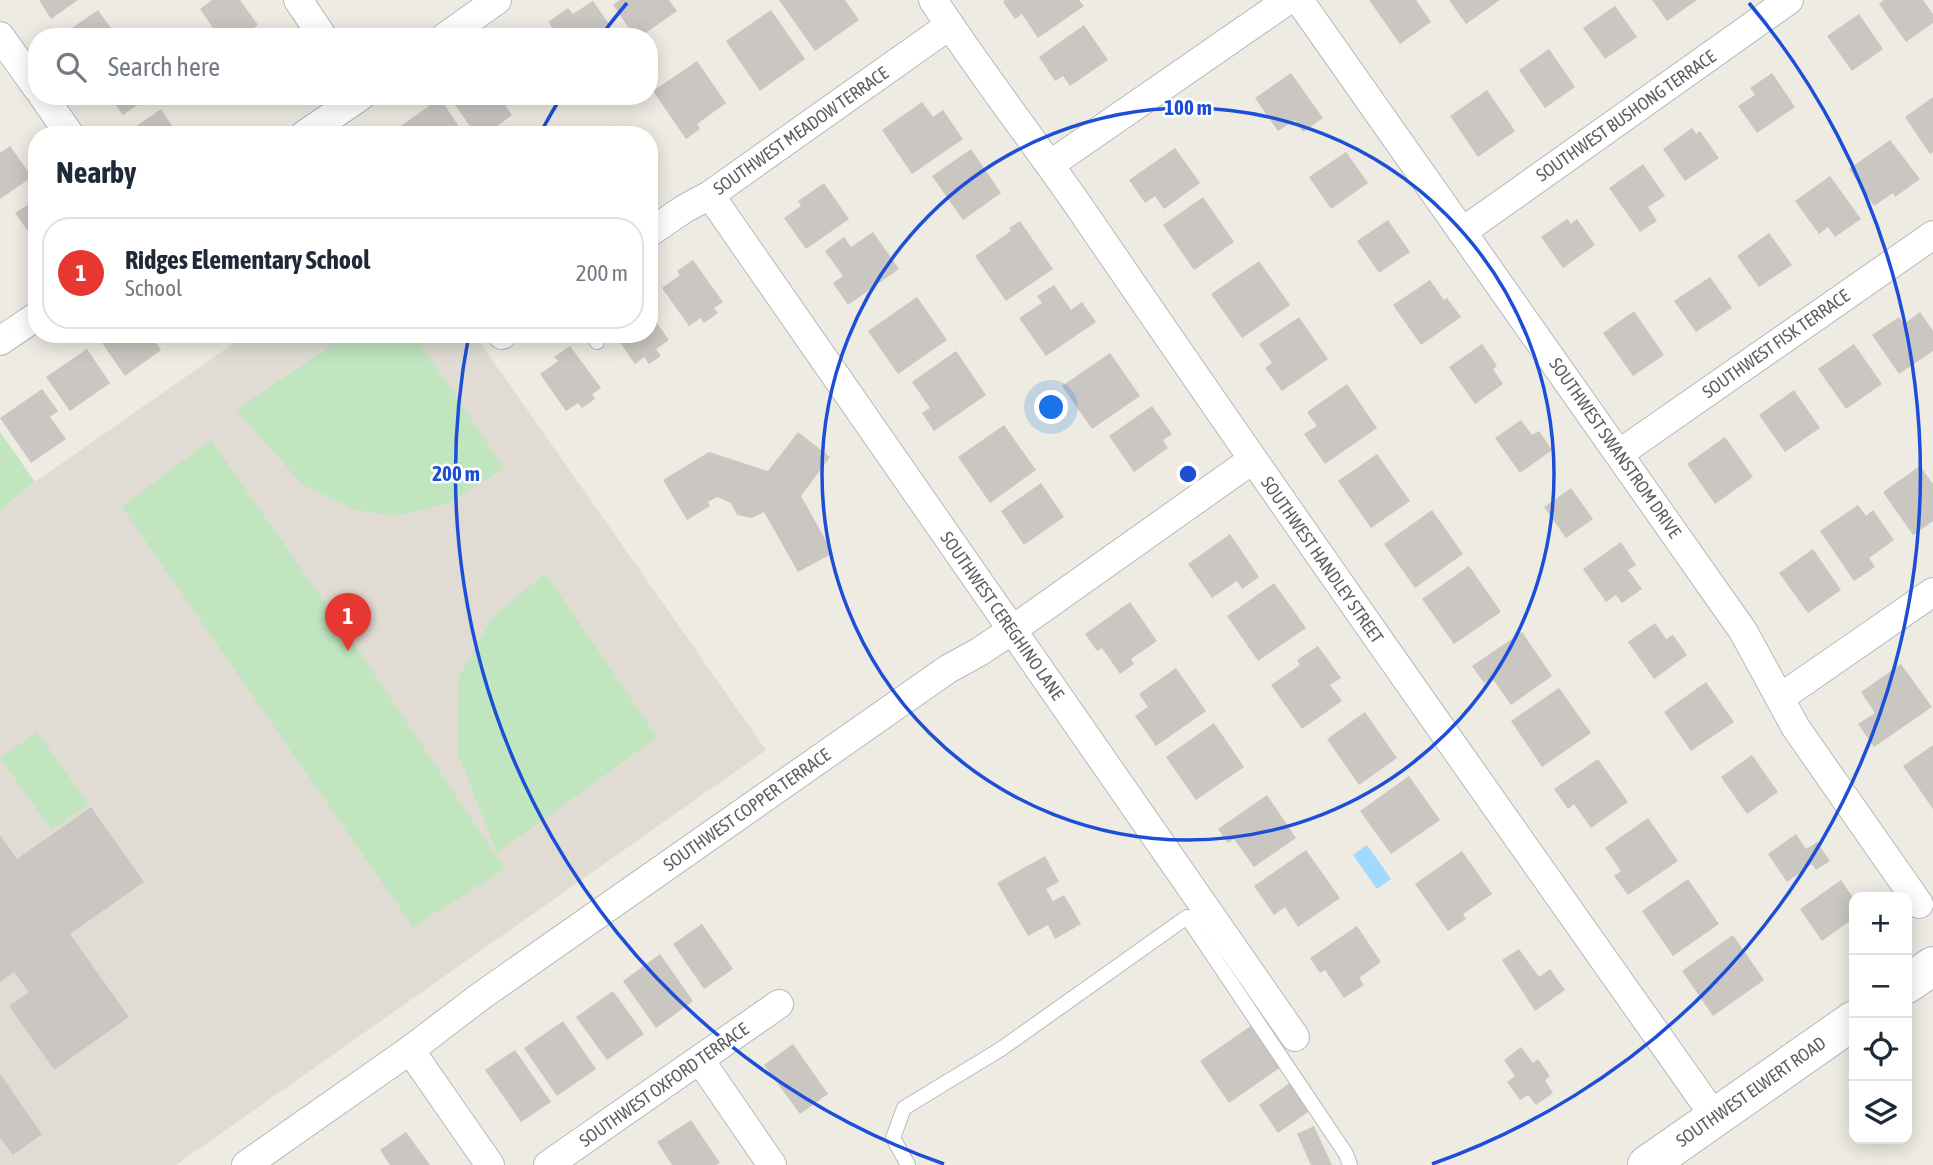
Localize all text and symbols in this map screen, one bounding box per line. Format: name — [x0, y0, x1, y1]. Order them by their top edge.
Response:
search box — [28, 28, 658, 105]
street label: SOUTHWEST BUSHONG TERRACE — [1532, 45, 1720, 186]
icon: search — [52, 48, 90, 86]
text: Search here — [108, 52, 220, 82]
street label: SOUTHWEST MEADOW TERRACE — [709, 62, 892, 199]
text: 100 m — [1164, 95, 1212, 119]
text: Nearby — [56, 155, 136, 189]
text: Ridges Elementary School — [125, 245, 370, 275]
text: 1 — [76, 260, 86, 286]
text: 200 m — [576, 260, 628, 286]
text: School — [125, 275, 182, 301]
street label: SOUTHWEST FISK TERRACE — [1698, 285, 1853, 402]
street label: SOUTHWEST SWANSTROM DRIVE — [1545, 354, 1686, 542]
your location — [1034, 390, 1068, 424]
text: 200 m — [432, 461, 480, 485]
centre of rings — [1176, 462, 1200, 486]
street label: SOUTHWEST HANDLEY STREET — [1257, 472, 1388, 647]
street label: SOUTHWEST CEREGHINO LANE — [936, 528, 1069, 704]
pin: 1 — [325, 593, 371, 651]
street label: SOUTHWEST COPPER TERRACE — [659, 744, 834, 875]
map controls — [1849, 892, 1912, 1144]
button: + — [1849, 892, 1912, 955]
button: − — [1849, 955, 1912, 1018]
street label: SOUTHWEST OXFORD TERRACE — [575, 1018, 753, 1151]
button: locate — [1849, 1018, 1912, 1081]
street label: SOUTHWEST ELWERT ROAD — [1672, 1032, 1830, 1151]
button: layers — [1849, 1081, 1912, 1144]

